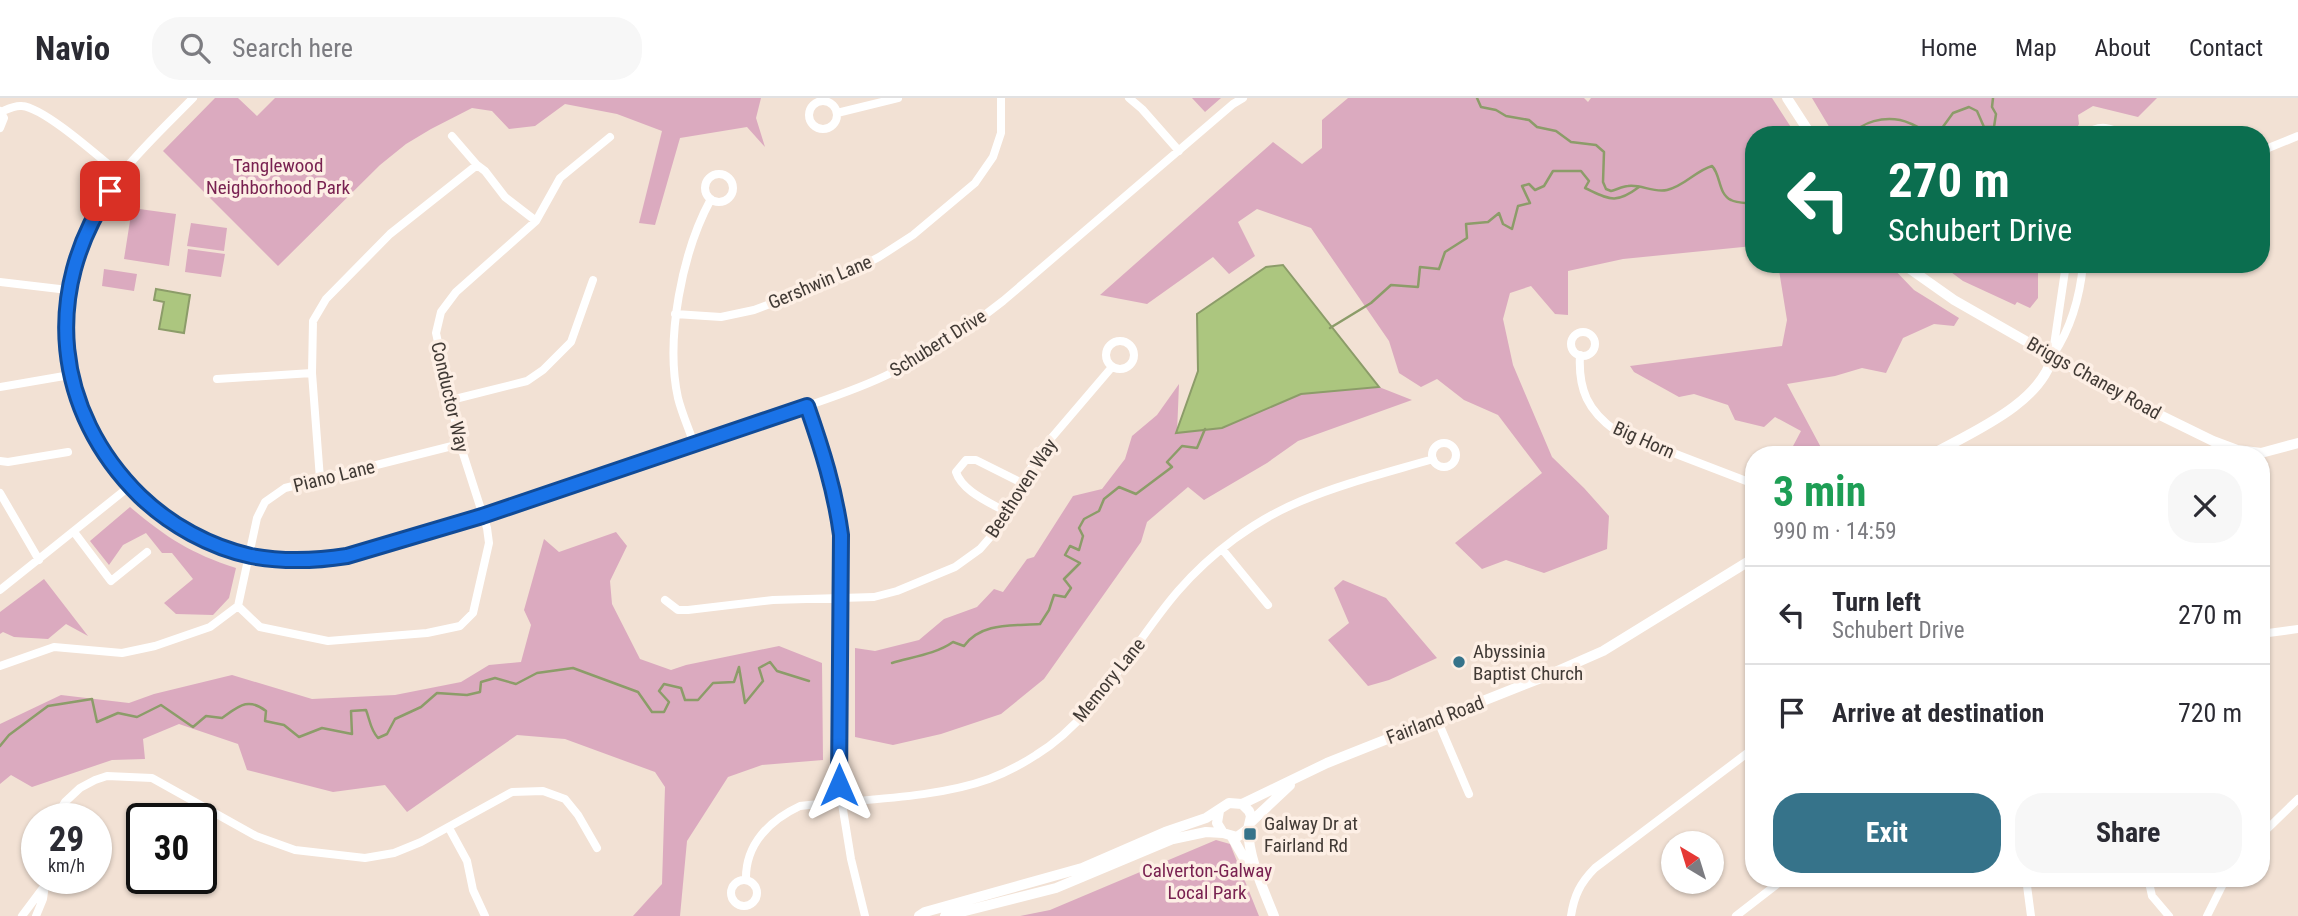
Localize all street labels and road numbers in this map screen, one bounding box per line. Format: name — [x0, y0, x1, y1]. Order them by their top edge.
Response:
street label: Gershwin Lane — [765, 250, 875, 314]
street label: Schubert Drive — [886, 304, 991, 382]
street label: Briggs Chaney Road — [2023, 332, 2165, 424]
street label: Conductor Way — [426, 339, 474, 455]
street label: Big Horn — [1610, 416, 1678, 464]
street label: Beethoven Way — [980, 434, 1062, 542]
street label: Piano Lane — [291, 455, 377, 497]
street label: Memory Lane — [1068, 633, 1150, 727]
street label: Fairland Road — [1383, 691, 1487, 749]

